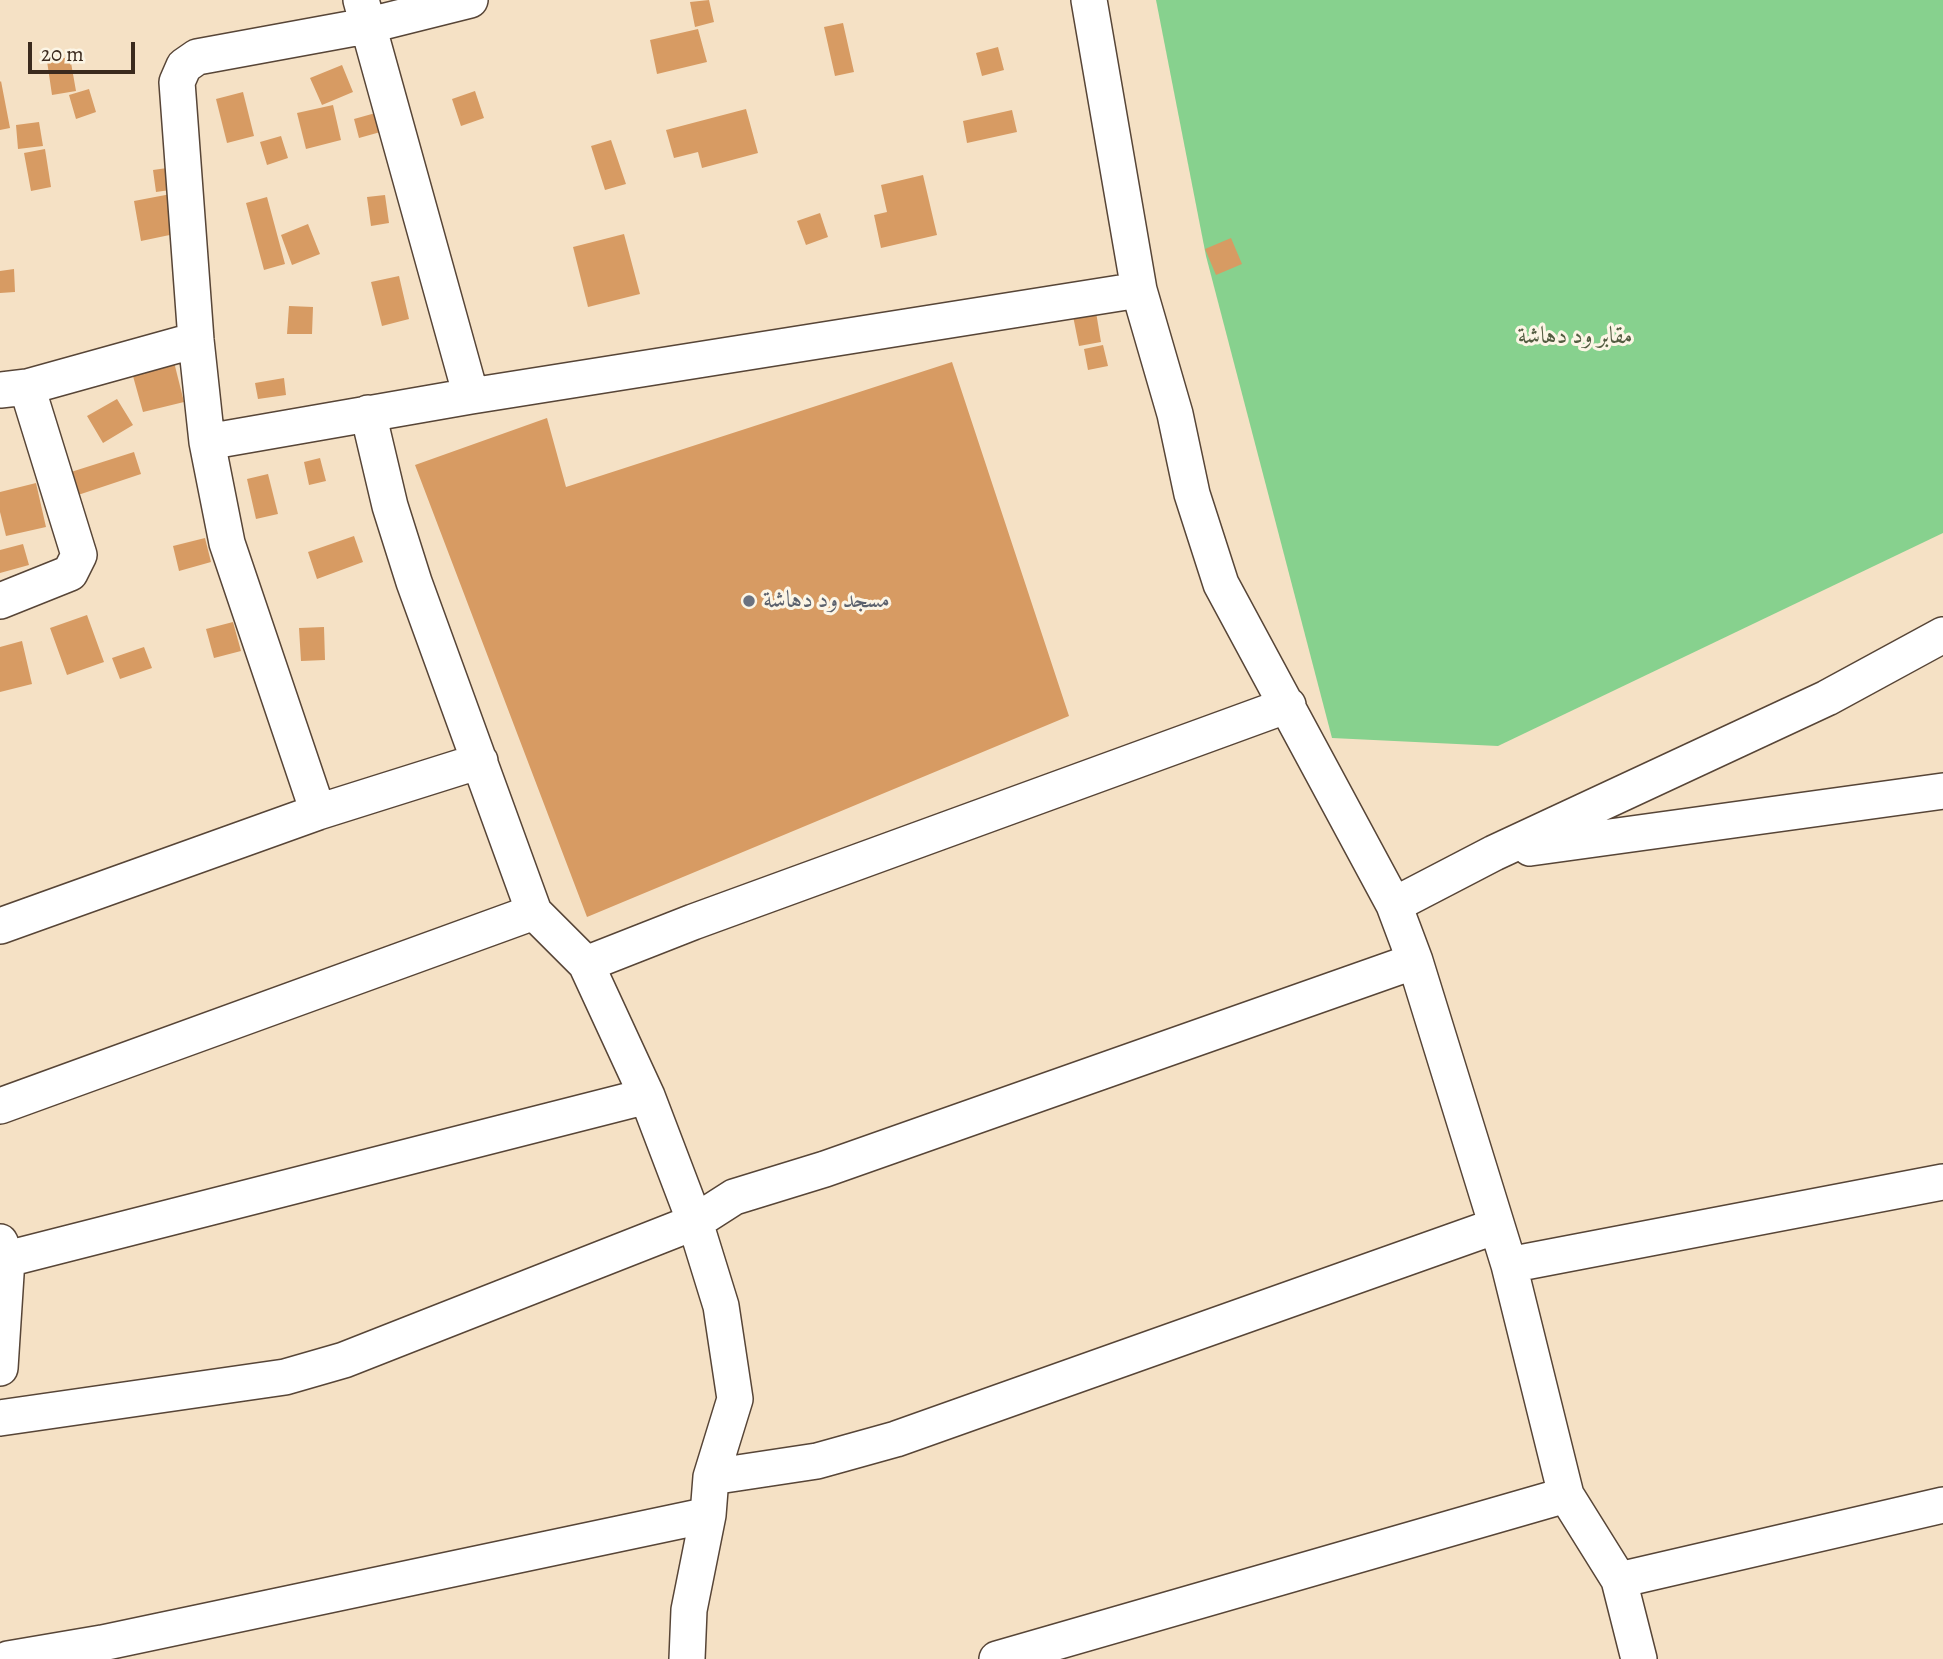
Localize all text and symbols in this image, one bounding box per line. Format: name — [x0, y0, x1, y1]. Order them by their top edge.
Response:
scale bar — [32, 28, 138, 72]
text: 20 m — [41, 40, 84, 68]
park label: مقابر ود دهاشة — [1517, 323, 1633, 351]
place label: مسجد ود دهاشة — [763, 587, 890, 615]
marker: مسجد ود دهاشة — [741, 593, 757, 609]

